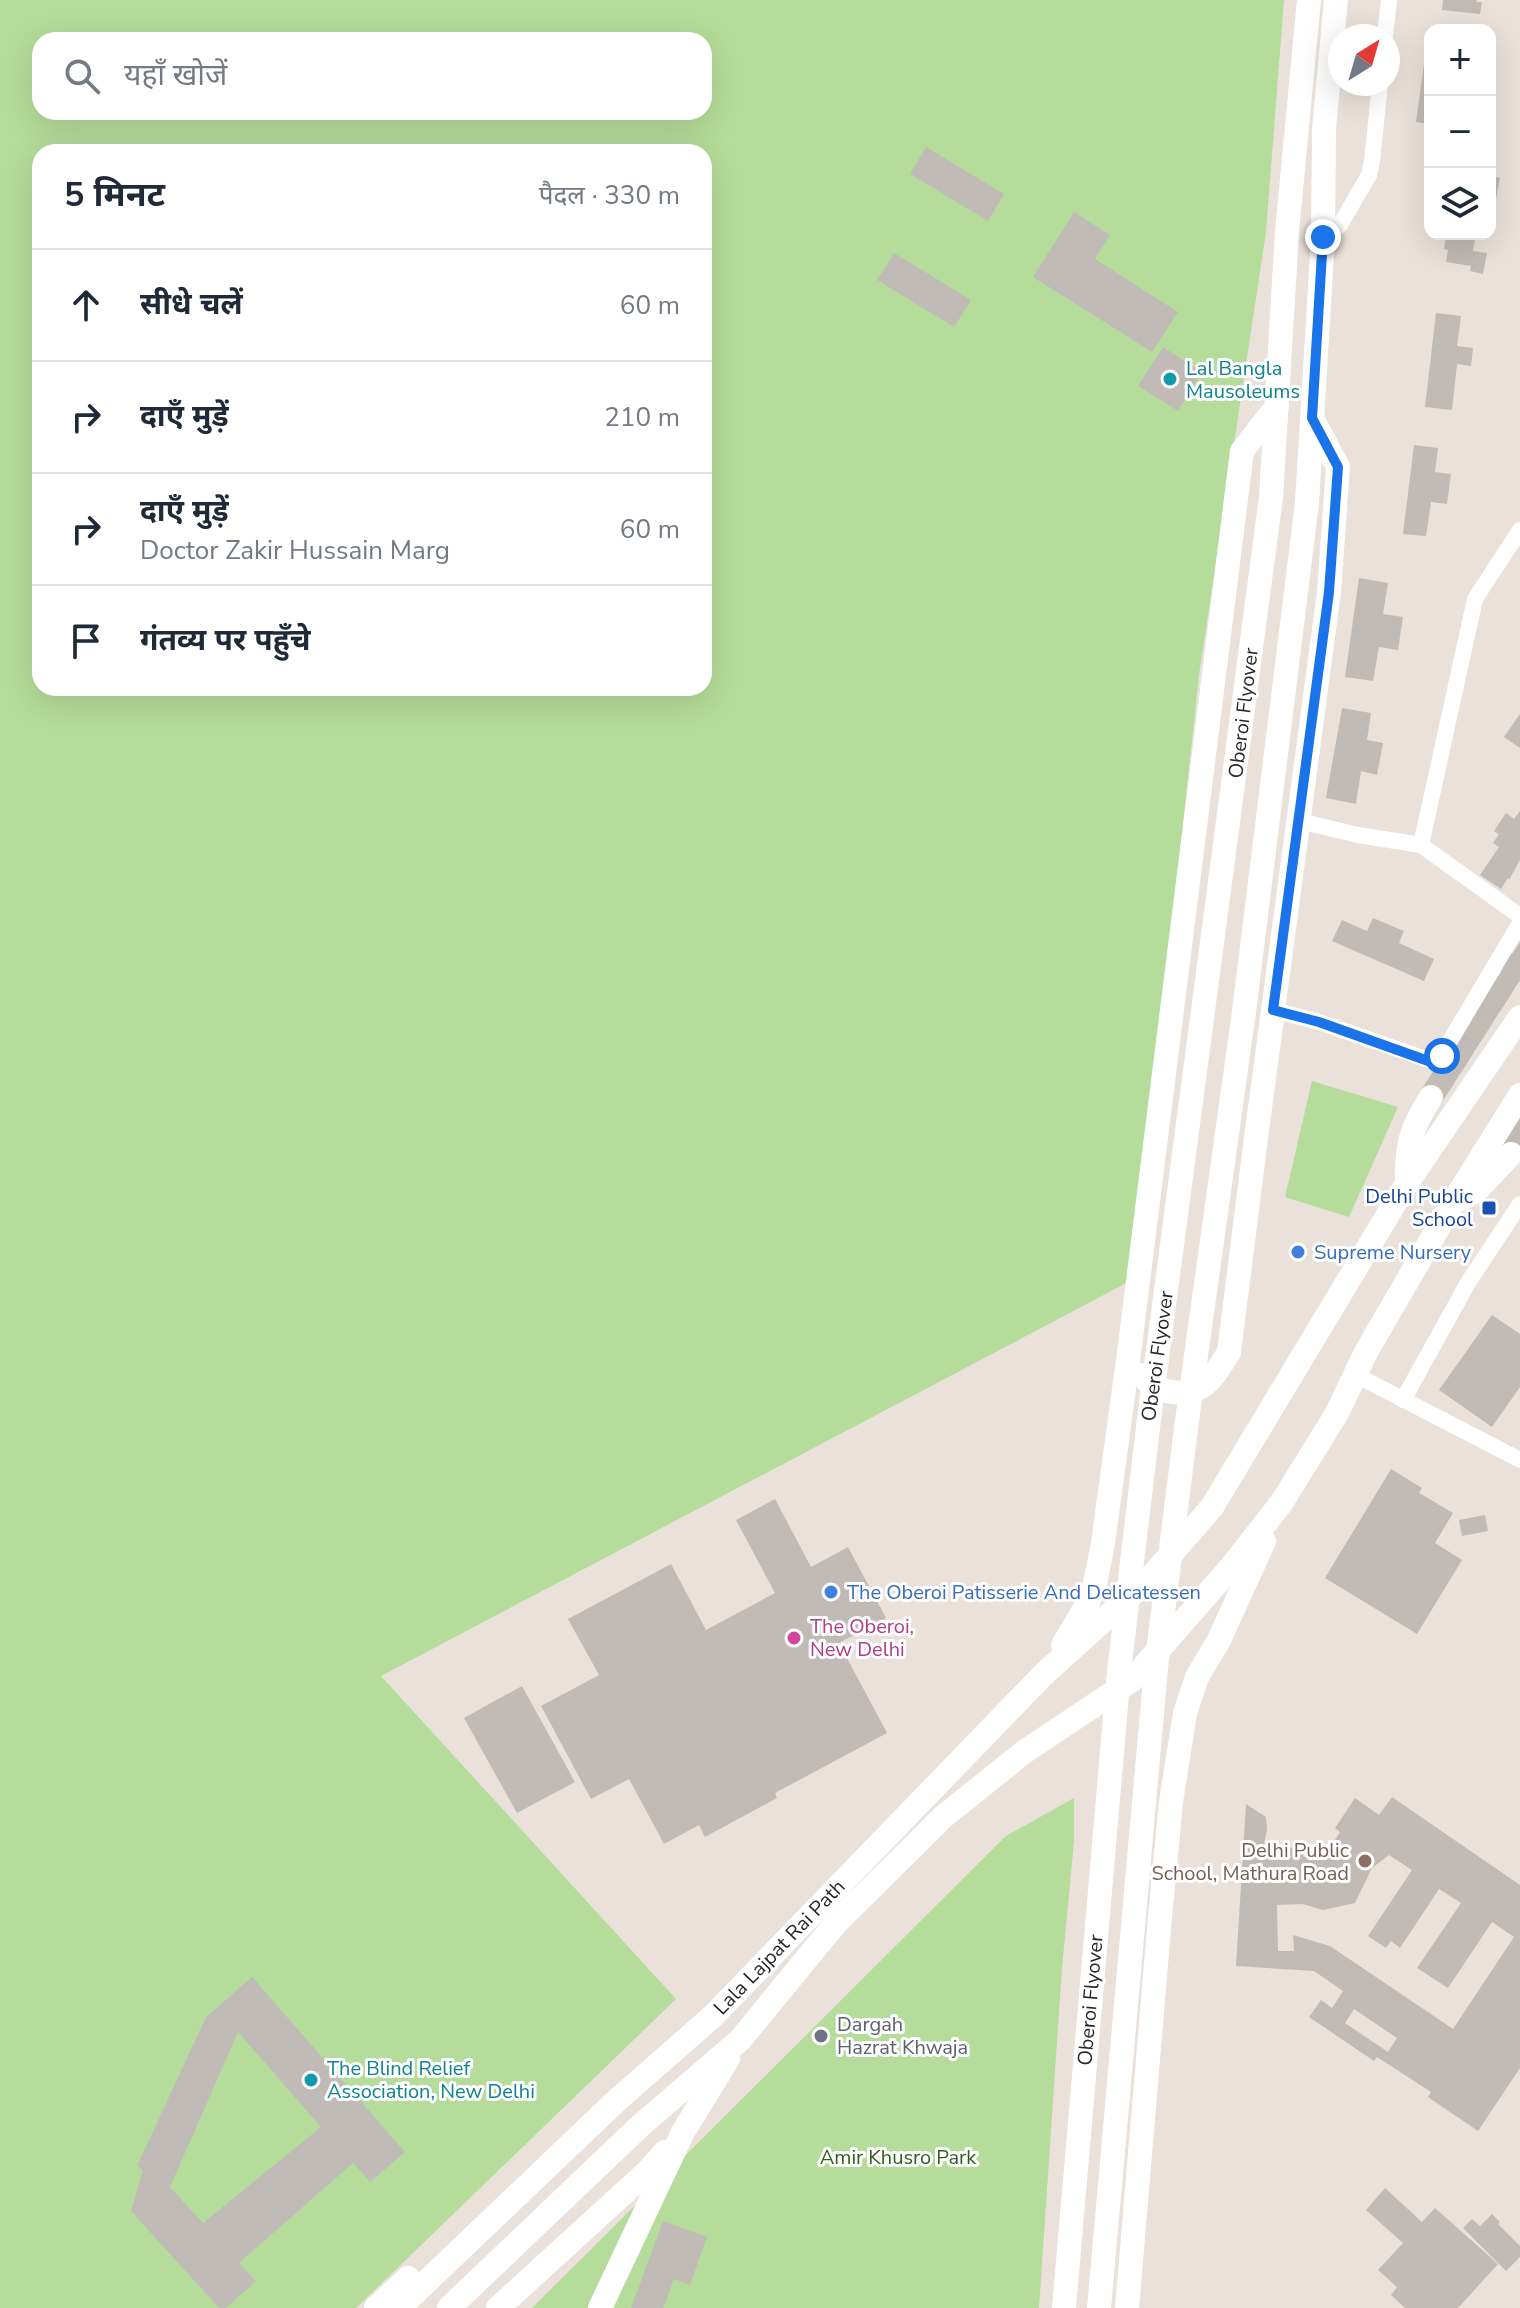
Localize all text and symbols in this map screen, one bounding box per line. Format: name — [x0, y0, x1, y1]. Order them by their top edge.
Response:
north arrow — [1328, 24, 1400, 96]
map controls — [1424, 24, 1496, 240]
button: + — [1424, 24, 1496, 96]
search box — [32, 32, 712, 120]
icon: search — [60, 54, 104, 98]
text: यहाँ खोजें — [124, 55, 227, 96]
button: − — [1424, 96, 1496, 168]
button: layers — [1424, 168, 1496, 240]
text: 5 मिनट — [64, 172, 165, 218]
text: पैदल · 330 m — [539, 178, 680, 213]
route end — [1305, 219, 1341, 255]
icon: ahead — [64, 283, 108, 327]
text: सीधे चलें — [140, 284, 243, 325]
text: 60 m — [620, 288, 680, 323]
place label: Lal Bangla Mausoleums — [1186, 355, 1300, 405]
marker: Lal Bangla Mausoleums — [1161, 370, 1179, 388]
icon: right — [64, 395, 108, 439]
text: दाएँ मुड़ें — [140, 396, 229, 437]
text: 210 m — [604, 400, 680, 435]
text: दाएँ मुड़ें — [140, 491, 229, 532]
icon: right — [64, 507, 108, 551]
text: 60 m — [620, 512, 680, 547]
text: Doctor Zakir Hussain Marg — [140, 533, 450, 568]
icon: arrive — [64, 619, 108, 663]
text: गंतव्य पर पहुँचे — [140, 620, 310, 661]
street label: Oberoi Flyover — [1222, 646, 1265, 780]
route start — [1424, 1038, 1460, 1074]
place label: Delhi Public School — [1365, 1183, 1473, 1233]
marker: Delhi Public School — [1480, 1199, 1498, 1217]
place label: Supreme Nursery — [1314, 1239, 1472, 1266]
marker: Supreme Nursery — [1289, 1243, 1307, 1261]
street label: Oberoi Flyover — [1135, 1289, 1180, 1423]
place label: The Oberoi Patisserie And Delicatessen — [847, 1579, 1201, 1606]
marker: The Oberoi Patisserie And Delicatessen — [822, 1583, 840, 1601]
place label: The Oberoi, New Delhi — [810, 1613, 914, 1663]
marker: The Oberoi, New Delhi — [785, 1629, 803, 1647]
place label: Delhi Public School, Mathura Road — [1151, 1837, 1349, 1887]
marker: Delhi Public School, Mathura Road — [1356, 1852, 1374, 1870]
street label: Lala Lajpat Rai Path — [708, 1874, 851, 2021]
street label: Oberoi Flyover — [1071, 1933, 1110, 2067]
place label: Dargah Hazrat Khwaja — [837, 2011, 968, 2061]
marker: Dargah Hazrat Khwaja — [812, 2027, 830, 2045]
place label: The Blind Relief Association, New Delhi — [327, 2055, 535, 2105]
marker: The Blind Relief Association, New Delhi — [302, 2071, 320, 2089]
park label: Amir Khusro Park — [820, 2144, 977, 2171]

